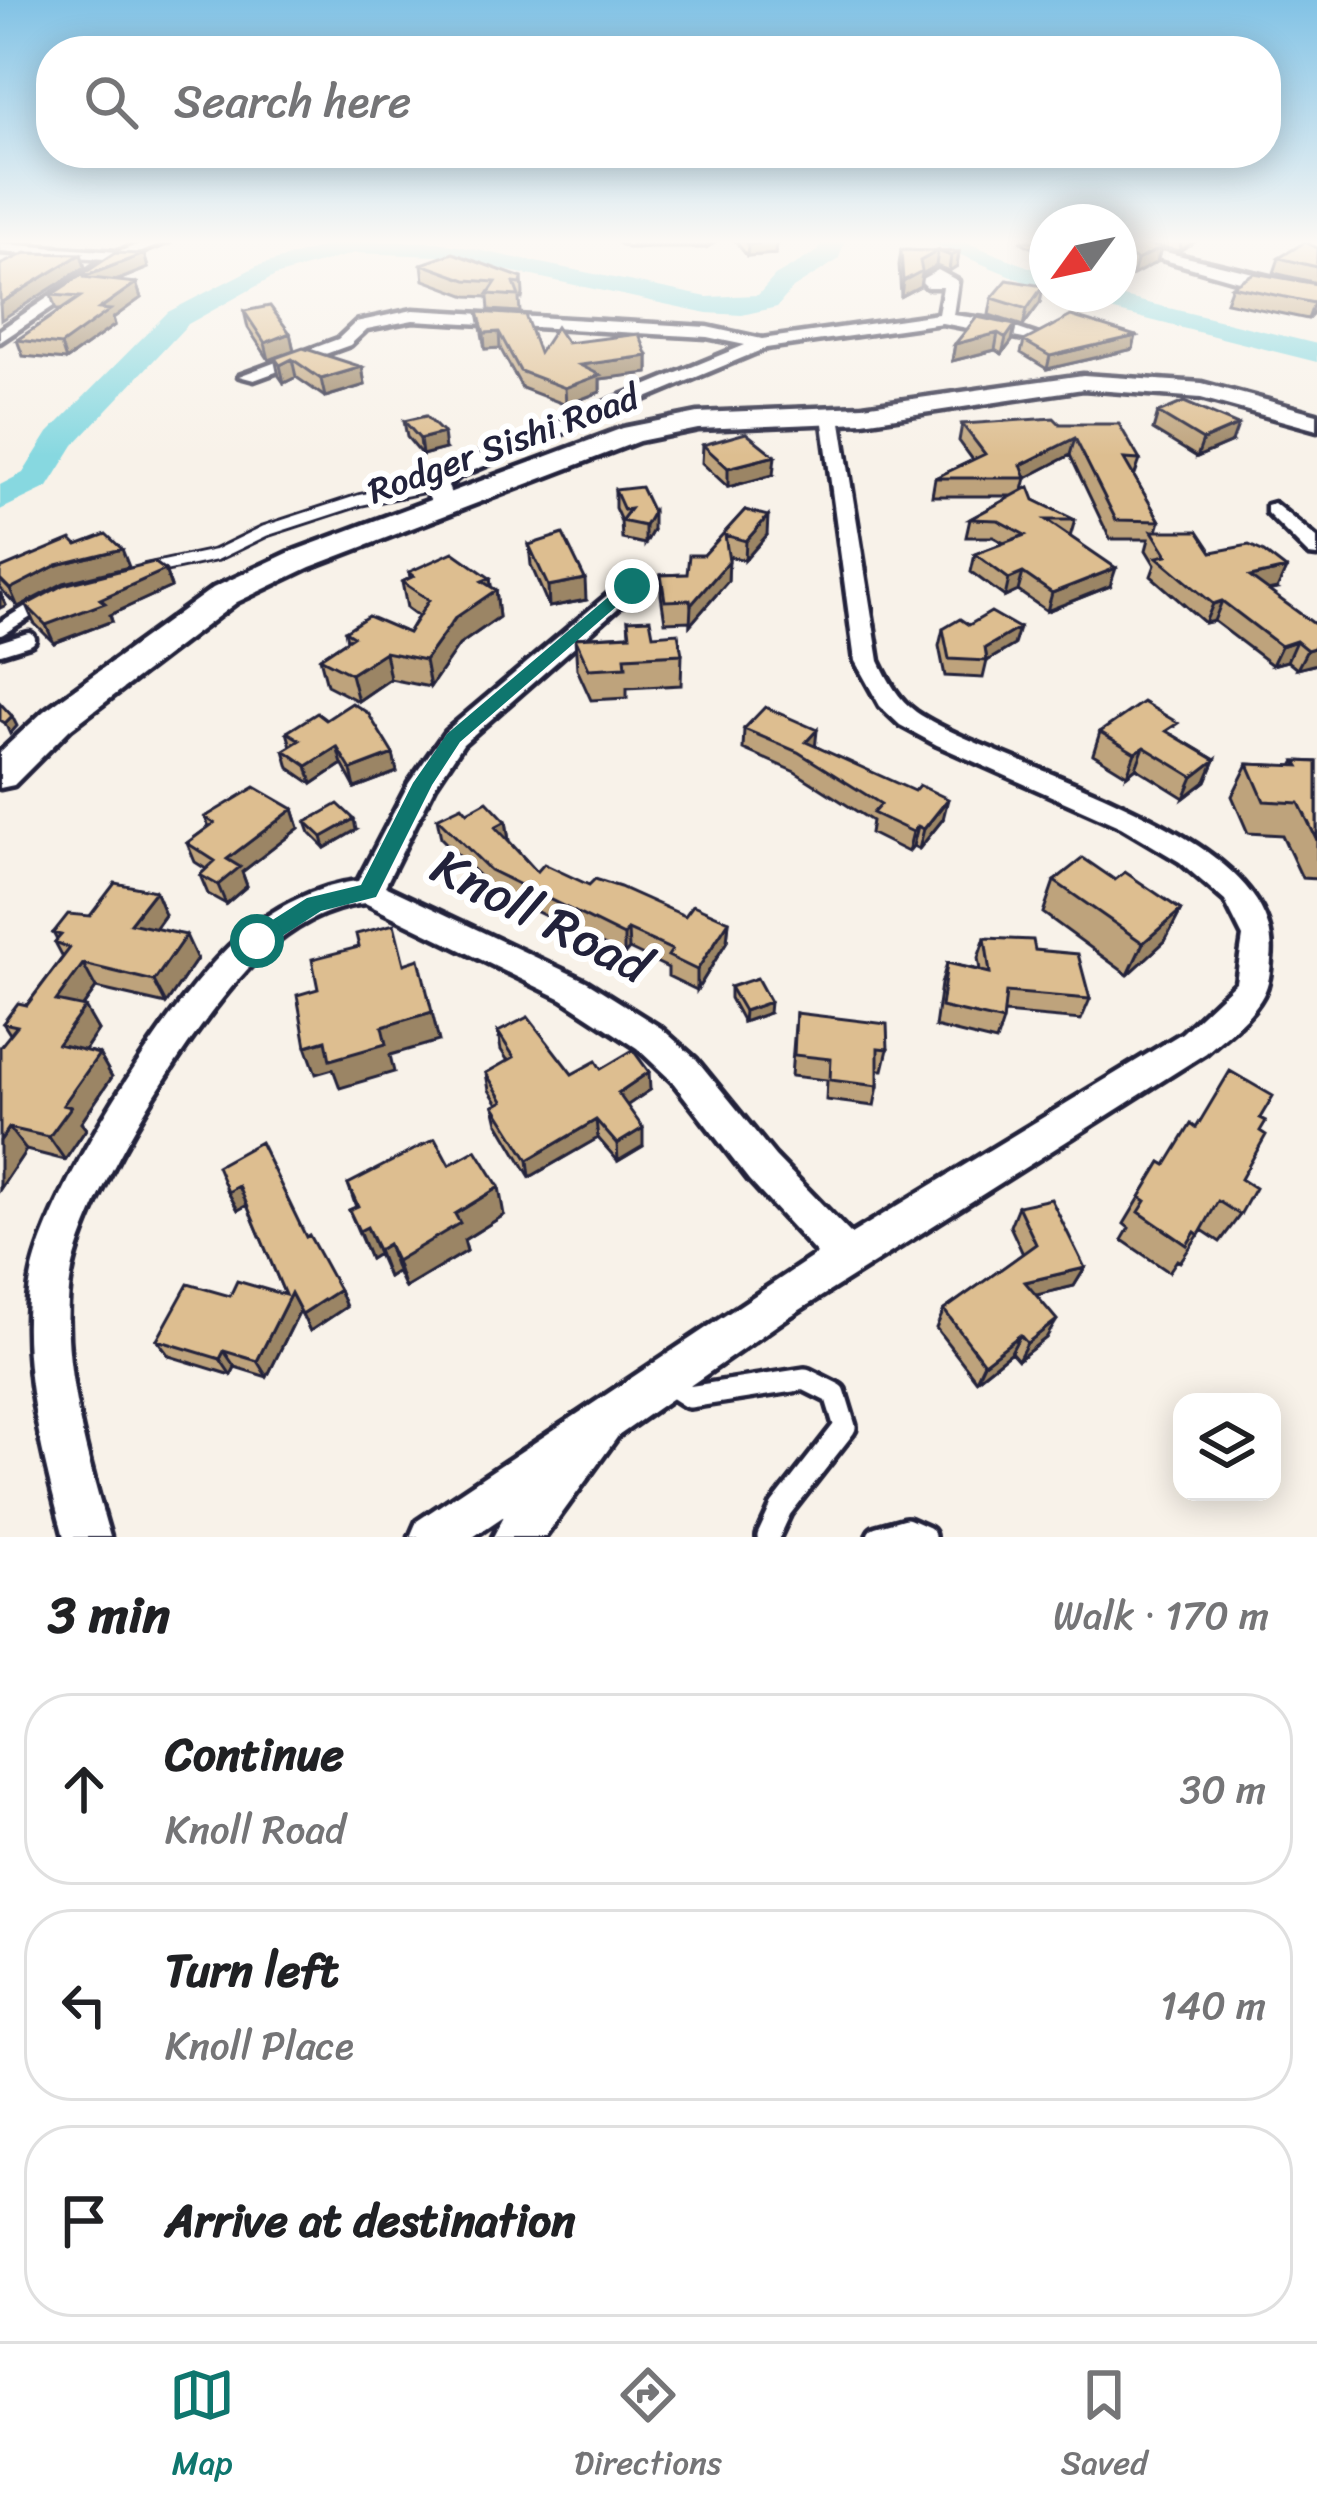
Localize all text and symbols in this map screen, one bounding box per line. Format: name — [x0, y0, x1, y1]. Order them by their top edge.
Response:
search box — [36, 36, 1281, 168]
text: Search here — [174, 62, 411, 142]
icon: search — [78, 69, 144, 135]
north arrow — [1029, 204, 1137, 312]
street label: Rodger Sishi Road — [358, 365, 649, 523]
route end — [605, 559, 659, 613]
street label: Knoll Road — [415, 822, 669, 1011]
route start — [230, 914, 284, 968]
map controls — [1173, 1393, 1281, 1501]
button: layers — [1173, 1393, 1281, 1501]
text: 3 min — [48, 1570, 170, 1660]
text: Walk · 170 m — [1053, 1581, 1269, 1650]
text: Continue — [165, 1715, 344, 1795]
text: 30 m — [1180, 1755, 1266, 1824]
icon: ahead — [51, 1756, 117, 1822]
text: Knoll Road — [165, 1795, 346, 1864]
text: Turn left — [165, 1931, 338, 2011]
text: 140 m — [1160, 1971, 1266, 2040]
icon: left — [51, 1972, 117, 2038]
text: Knoll Place — [165, 2011, 354, 2080]
text: Arrive at destination — [165, 2181, 575, 2261]
icon: arrive — [51, 2188, 117, 2254]
tab: Map — [169, 2362, 235, 2492]
tab: Directions — [574, 2362, 722, 2492]
tab: Saved — [1061, 2362, 1148, 2492]

